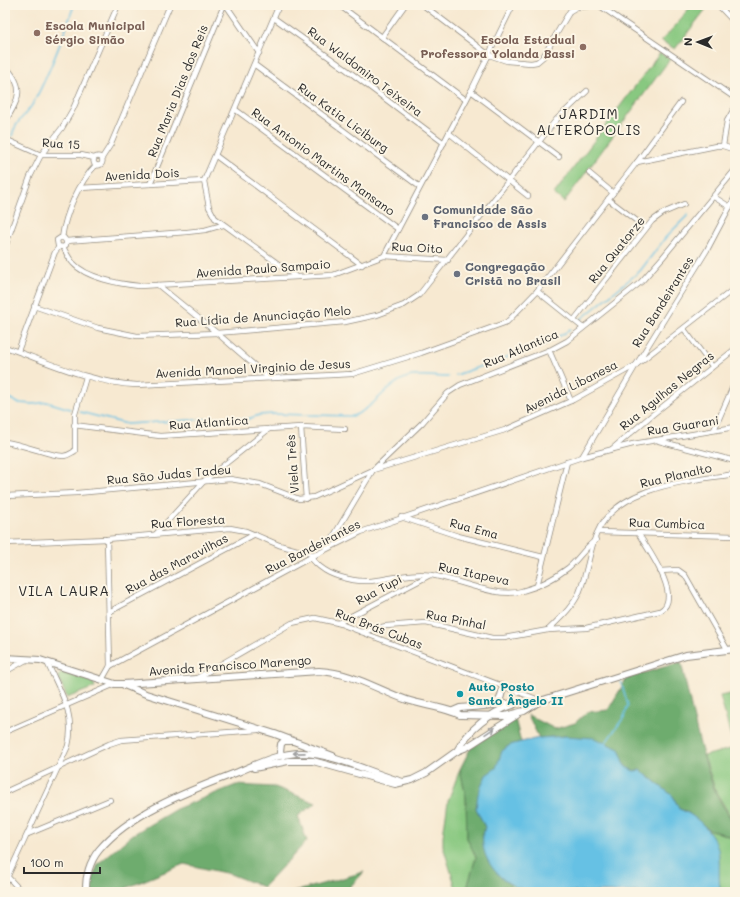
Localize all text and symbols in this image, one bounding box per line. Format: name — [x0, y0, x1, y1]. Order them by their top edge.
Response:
place label: Escola Municipal Sérgio Simão — [45, 17, 145, 47]
street label: Rua Maria Dias dos Reis — [143, 22, 211, 159]
north arrow — [678, 22, 718, 62]
street label: Rua Waldomiro Teixeira — [305, 23, 426, 120]
marker: Escola Municipal Sérgio Simão — [32, 28, 42, 38]
place label: Escola Estadual Professora Yolanda Bassi — [420, 31, 575, 61]
text: N — [680, 38, 695, 46]
marker: Escola Estadual Professora Yolanda Bassi — [578, 42, 588, 52]
street label: Rua Katia Liciburg — [295, 79, 392, 156]
street label: Rua Antonio Martins Mansano — [249, 104, 398, 219]
district label: JARDIM ALTERÓPOLIS — [537, 104, 641, 139]
street label: Rua 15 — [42, 134, 81, 152]
street label: Avenida Dois — [104, 164, 180, 184]
place label: Comunidade São Francisco de Assis — [433, 201, 547, 231]
marker: Comunidade São Francisco de Assis — [420, 212, 430, 222]
street label: Rua Quatorze — [584, 213, 648, 286]
street label: Rua Oito — [391, 238, 443, 256]
street label: Rua Bandeirantes — [628, 253, 697, 350]
street label: Avenida Paulo Sampaio — [195, 255, 331, 281]
place label: Congregação Cristã no Brasil — [465, 258, 561, 288]
marker: Congregação Cristã no Brasil — [452, 269, 462, 279]
street label: Rua Lídia de Anunciação Melo — [175, 302, 351, 330]
street label: Rua Atlantica — [481, 325, 560, 371]
street label: Rua Agulhas Negras — [616, 347, 717, 433]
street label: Avenida Manoel Virginio de Jesus — [155, 355, 351, 381]
street label: Avenida Libanesa — [521, 356, 620, 417]
street label: Rua Atlantica — [169, 411, 249, 433]
street label: Rua Guarani — [646, 411, 720, 439]
street label: Viela Três — [282, 434, 302, 494]
street label: Rua Planalto — [638, 459, 713, 491]
street label: Rua São Judas Tadeu — [106, 461, 232, 487]
street label: Rua Floresta — [150, 510, 226, 532]
street label: Rua Ema — [448, 514, 500, 542]
street label: Rua Cumbica — [629, 514, 705, 532]
street label: Rua Bandeirantes — [262, 515, 363, 577]
street label: Rua das Maravilhas — [122, 529, 231, 597]
street label: Rua Itapeva — [437, 558, 511, 588]
street label: Rua Tupi — [353, 570, 404, 608]
district label: VILA LAURA — [18, 581, 110, 600]
street label: Rua Brás Cubas — [333, 604, 425, 652]
street label: Rua Pinhal — [425, 605, 487, 633]
street label: Avenida Francisco Marengo — [148, 651, 312, 679]
place label: Auto Posto Santo Ângelo II — [468, 678, 563, 708]
marker: Auto Posto Santo Ângelo II — [455, 689, 465, 699]
one-way arrow — [484, 727, 495, 735]
one-way arrow — [293, 750, 306, 757]
scale bar — [24, 849, 100, 875]
text: 100 m — [30, 854, 64, 870]

